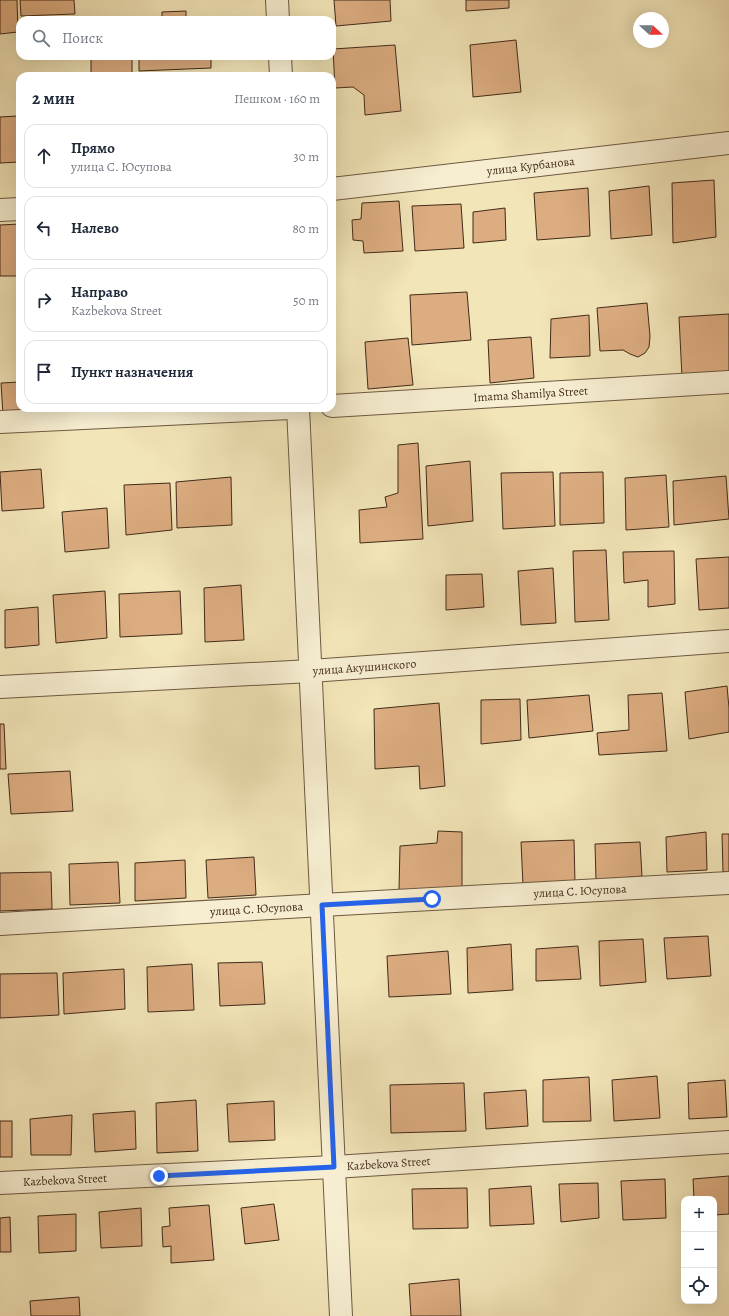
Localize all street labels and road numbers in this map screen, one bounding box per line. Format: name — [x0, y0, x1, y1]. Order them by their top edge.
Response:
street label: улица Курбанова — [485, 153, 576, 179]
street label: Imama Shamilya Street — [473, 383, 589, 405]
street label: улица Акушинского — [311, 655, 417, 679]
street label: улица С. Юсупова — [532, 881, 627, 902]
street label: улица С. Юсупова — [209, 898, 304, 920]
street label: Kazbekova Street — [346, 1153, 431, 1174]
street label: Kazbekova Street — [22, 1170, 107, 1190]

